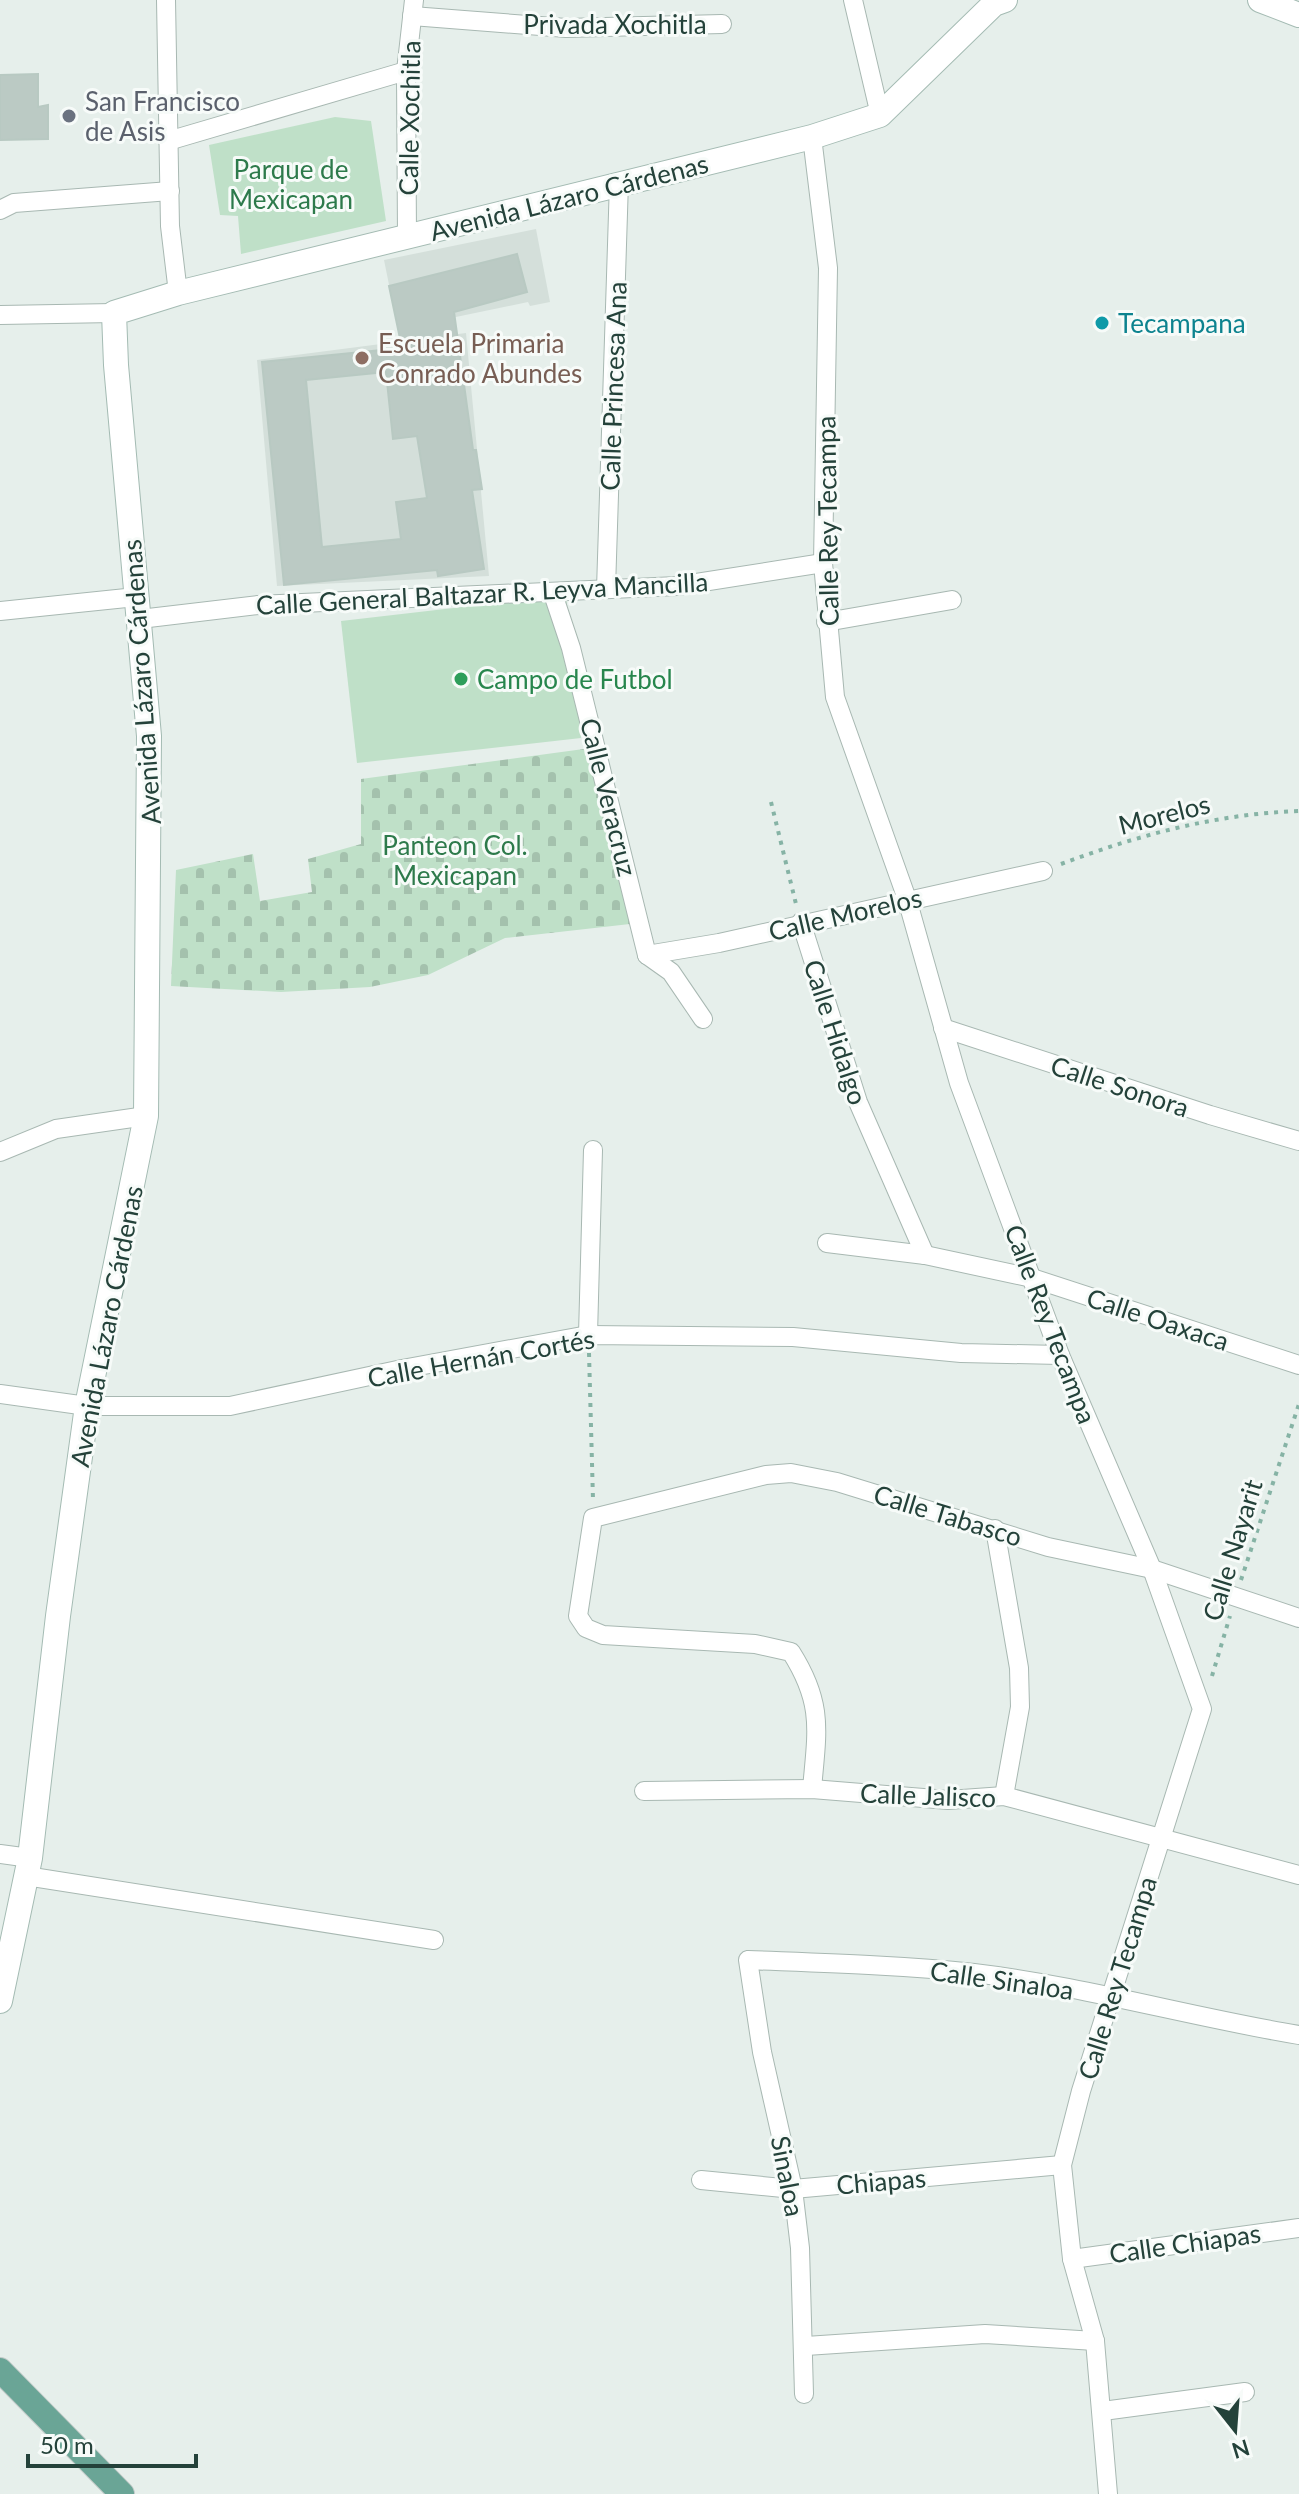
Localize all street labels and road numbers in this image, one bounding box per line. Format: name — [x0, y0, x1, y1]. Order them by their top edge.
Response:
street label: Privada Xochitla — [523, 8, 707, 40]
street label: Calle Xochitla — [392, 40, 426, 196]
street label: Avenida Lázaro Cárdenas — [427, 147, 711, 247]
street label: Calle Princesa Ana — [593, 281, 633, 491]
street label: Calle Rey Tecampa — [809, 415, 845, 627]
street label: Avenida Lázaro Cárdenas — [115, 538, 167, 826]
street label: Calle General Baltazar R. Leyva Mancilla — [255, 565, 709, 621]
street label: Calle Veracruz — [574, 715, 644, 879]
street label: Morelos — [1115, 787, 1213, 841]
street label: Calle Morelos — [765, 881, 925, 947]
street label: Calle Hidalgo — [798, 955, 874, 1109]
street label: Calle Sonora — [1047, 1049, 1193, 1123]
street label: Avenida Lázaro Cárdenas — [63, 1183, 149, 1469]
street label: Calle Rey Tecampa — [998, 1220, 1104, 1428]
street label: Calle Oaxaca — [1083, 1281, 1233, 1357]
street label: Calle Hernán Cortés — [365, 1322, 597, 1394]
street label: Calle Nayarit — [1195, 1475, 1269, 1625]
street label: Calle Tabasco — [870, 1477, 1026, 1553]
street label: Calle Jalisco — [859, 1777, 997, 1813]
street label: Calle Rey Tecampa — [1071, 1873, 1163, 2083]
street label: Calle Sinaloa — [928, 1954, 1076, 2006]
street label: Sinaloa — [765, 2133, 811, 2219]
street label: Chiapas — [835, 2161, 927, 2201]
street label: Calle Chiapas — [1107, 2217, 1263, 2269]

